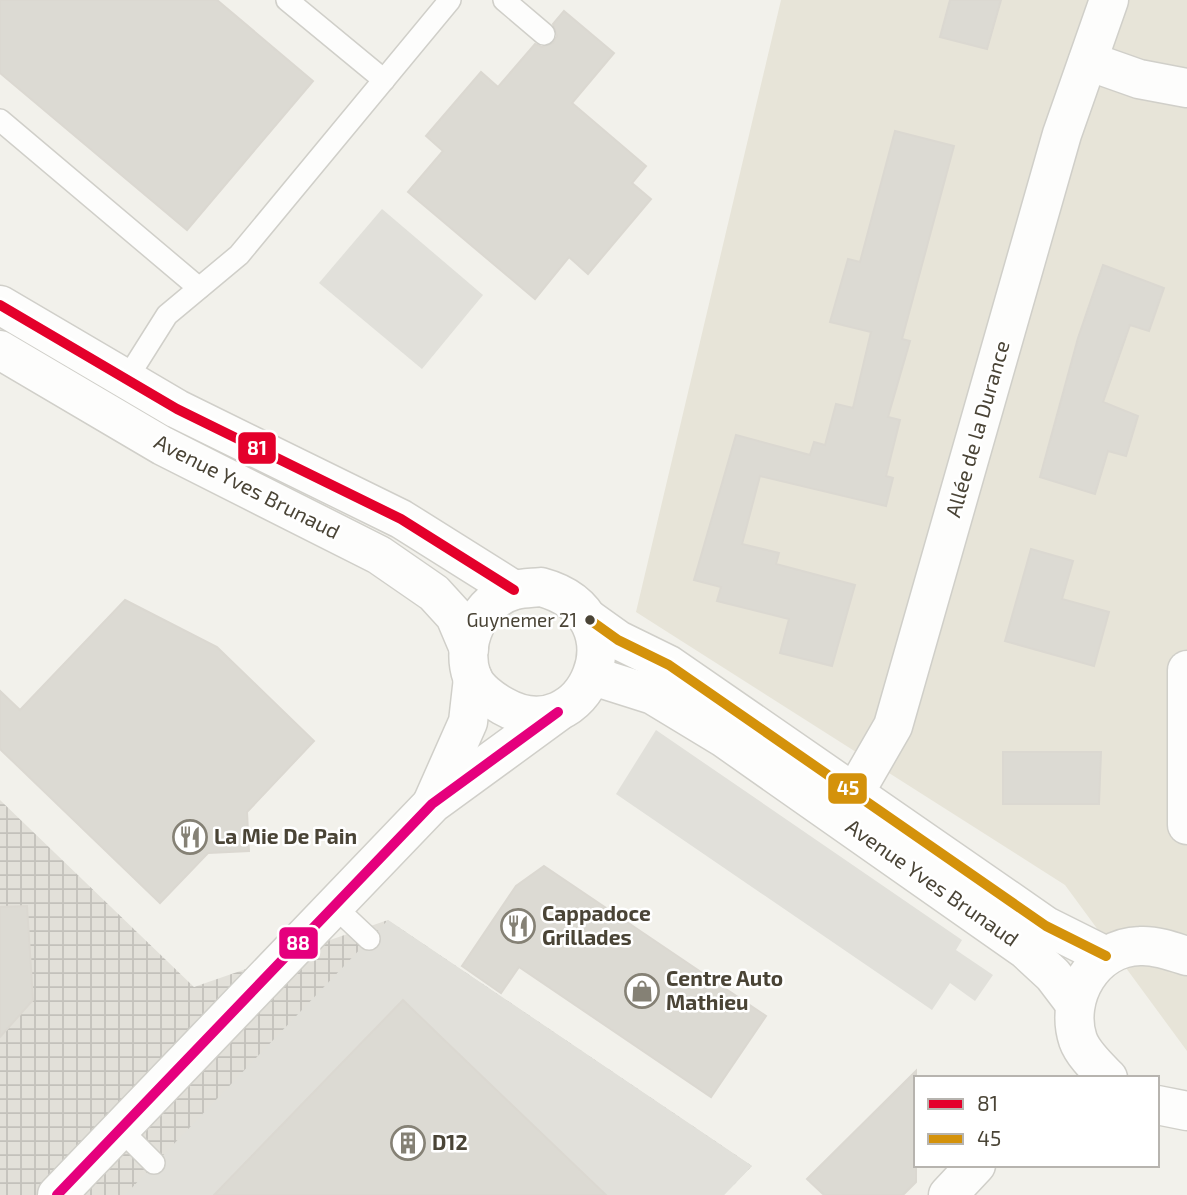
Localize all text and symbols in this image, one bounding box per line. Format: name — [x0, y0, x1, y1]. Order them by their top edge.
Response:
street label: Allée de la Durance — [939, 337, 1014, 520]
street label: Avenue Yves Brunaud — [151, 428, 345, 543]
line badge: 81 — [237, 431, 277, 465]
text: 81 — [247, 436, 267, 459]
place label: Guynemer 21 — [466, 608, 577, 631]
marker: Guynemer 21 — [583, 613, 597, 627]
line badge: 45 — [827, 772, 868, 805]
text: 45 — [837, 776, 859, 799]
street label: Avenue Yves Brunaud — [842, 813, 1024, 951]
restaurant icon: La Mie De Pain — [171, 818, 209, 856]
place label: La Mie De Pain — [214, 823, 357, 848]
place label: Cappadoce Grillades — [542, 900, 651, 949]
restaurant icon: Cappadoce Grillades — [499, 907, 537, 945]
line badge: 88 — [278, 926, 319, 960]
text: 88 — [286, 931, 310, 954]
place label: Centre Auto Mathieu — [666, 965, 783, 1014]
shop icon: Centre Auto Mathieu — [623, 972, 661, 1010]
legend — [914, 1076, 1159, 1167]
text: 81 — [977, 1090, 998, 1115]
building icon: D12 — [389, 1124, 427, 1162]
text: 45 — [977, 1125, 1001, 1150]
place label: D12 — [432, 1129, 468, 1154]

